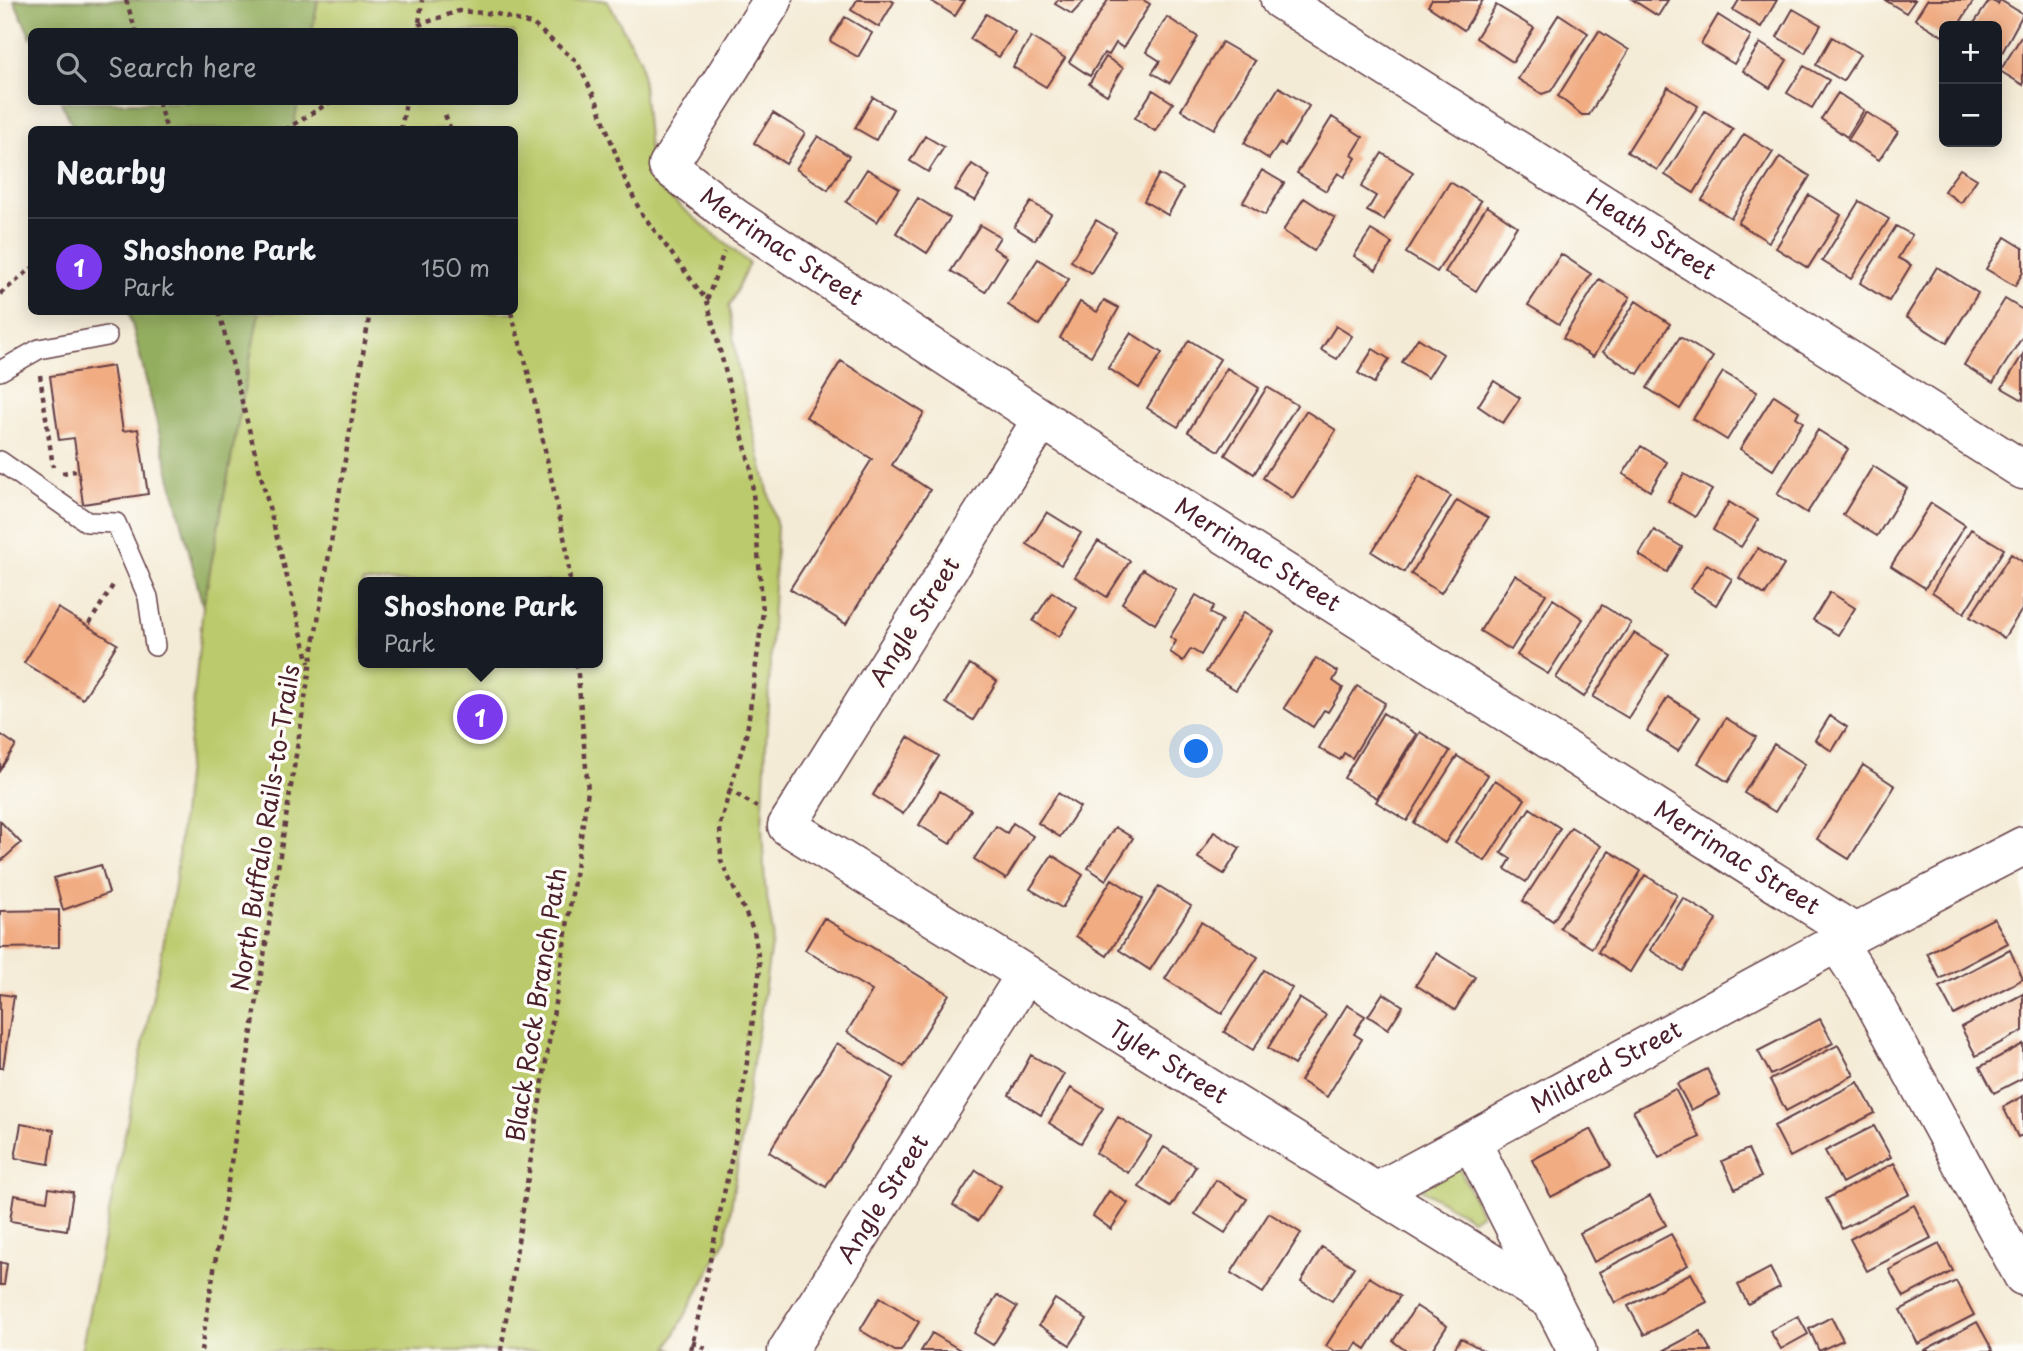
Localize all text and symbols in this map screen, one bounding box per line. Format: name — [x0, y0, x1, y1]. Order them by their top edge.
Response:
map controls — [1939, 21, 2002, 147]
button: + — [1939, 21, 2002, 84]
search box — [28, 28, 518, 105]
text: Search here — [108, 47, 257, 86]
icon: search — [52, 48, 90, 86]
button: − — [1939, 84, 2002, 147]
text: Nearby — [56, 149, 166, 194]
street label: Merrimac Street — [693, 177, 872, 314]
street label: Heath Street — [1580, 178, 1724, 288]
text: Shoshone Park — [123, 230, 316, 269]
text: 1 — [74, 250, 85, 285]
text: 150 m — [421, 250, 490, 285]
text: Park — [123, 269, 174, 304]
street label: Merrimac Street — [1168, 487, 1349, 620]
street label: Angle Street — [859, 549, 968, 693]
popup — [358, 577, 603, 668]
text: Shoshone Park — [384, 586, 577, 625]
text: Park — [384, 625, 435, 660]
street label: North Buffalo Rails-to-Trails — [220, 662, 308, 994]
pin: 1 — [457, 691, 503, 743]
your location — [1179, 734, 1213, 768]
street label: Merrimac Street — [1648, 790, 1828, 923]
street label: Black Rock Branch Path — [496, 865, 574, 1144]
street label: Tyler Street — [1103, 1010, 1236, 1112]
street label: Mildred Street — [1524, 1010, 1688, 1121]
street label: Angle Street — [827, 1126, 936, 1270]

